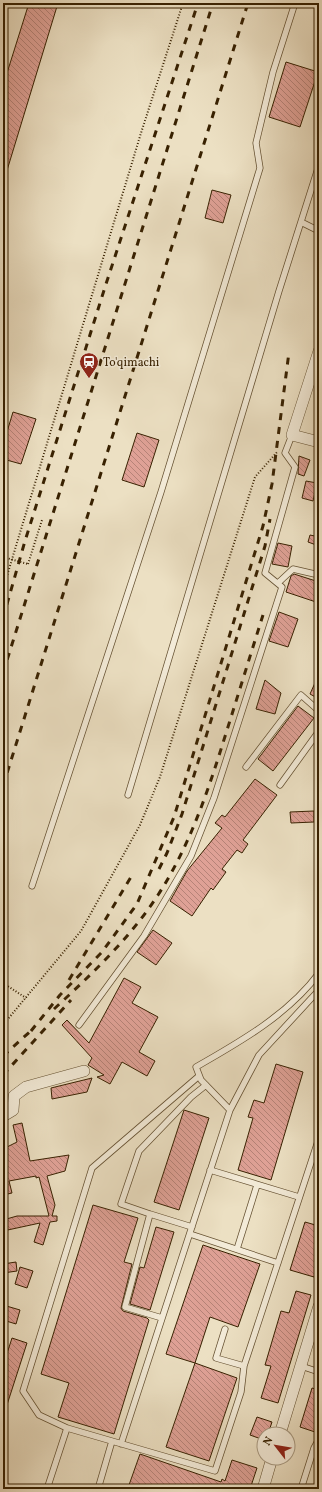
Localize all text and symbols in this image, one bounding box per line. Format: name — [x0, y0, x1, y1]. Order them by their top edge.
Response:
station icon: To'qimachi — [78, 351, 100, 379]
place label: To'qimachi — [103, 355, 160, 371]
north arrow — [256, 1426, 296, 1466]
text: N — [260, 1434, 277, 1449]

